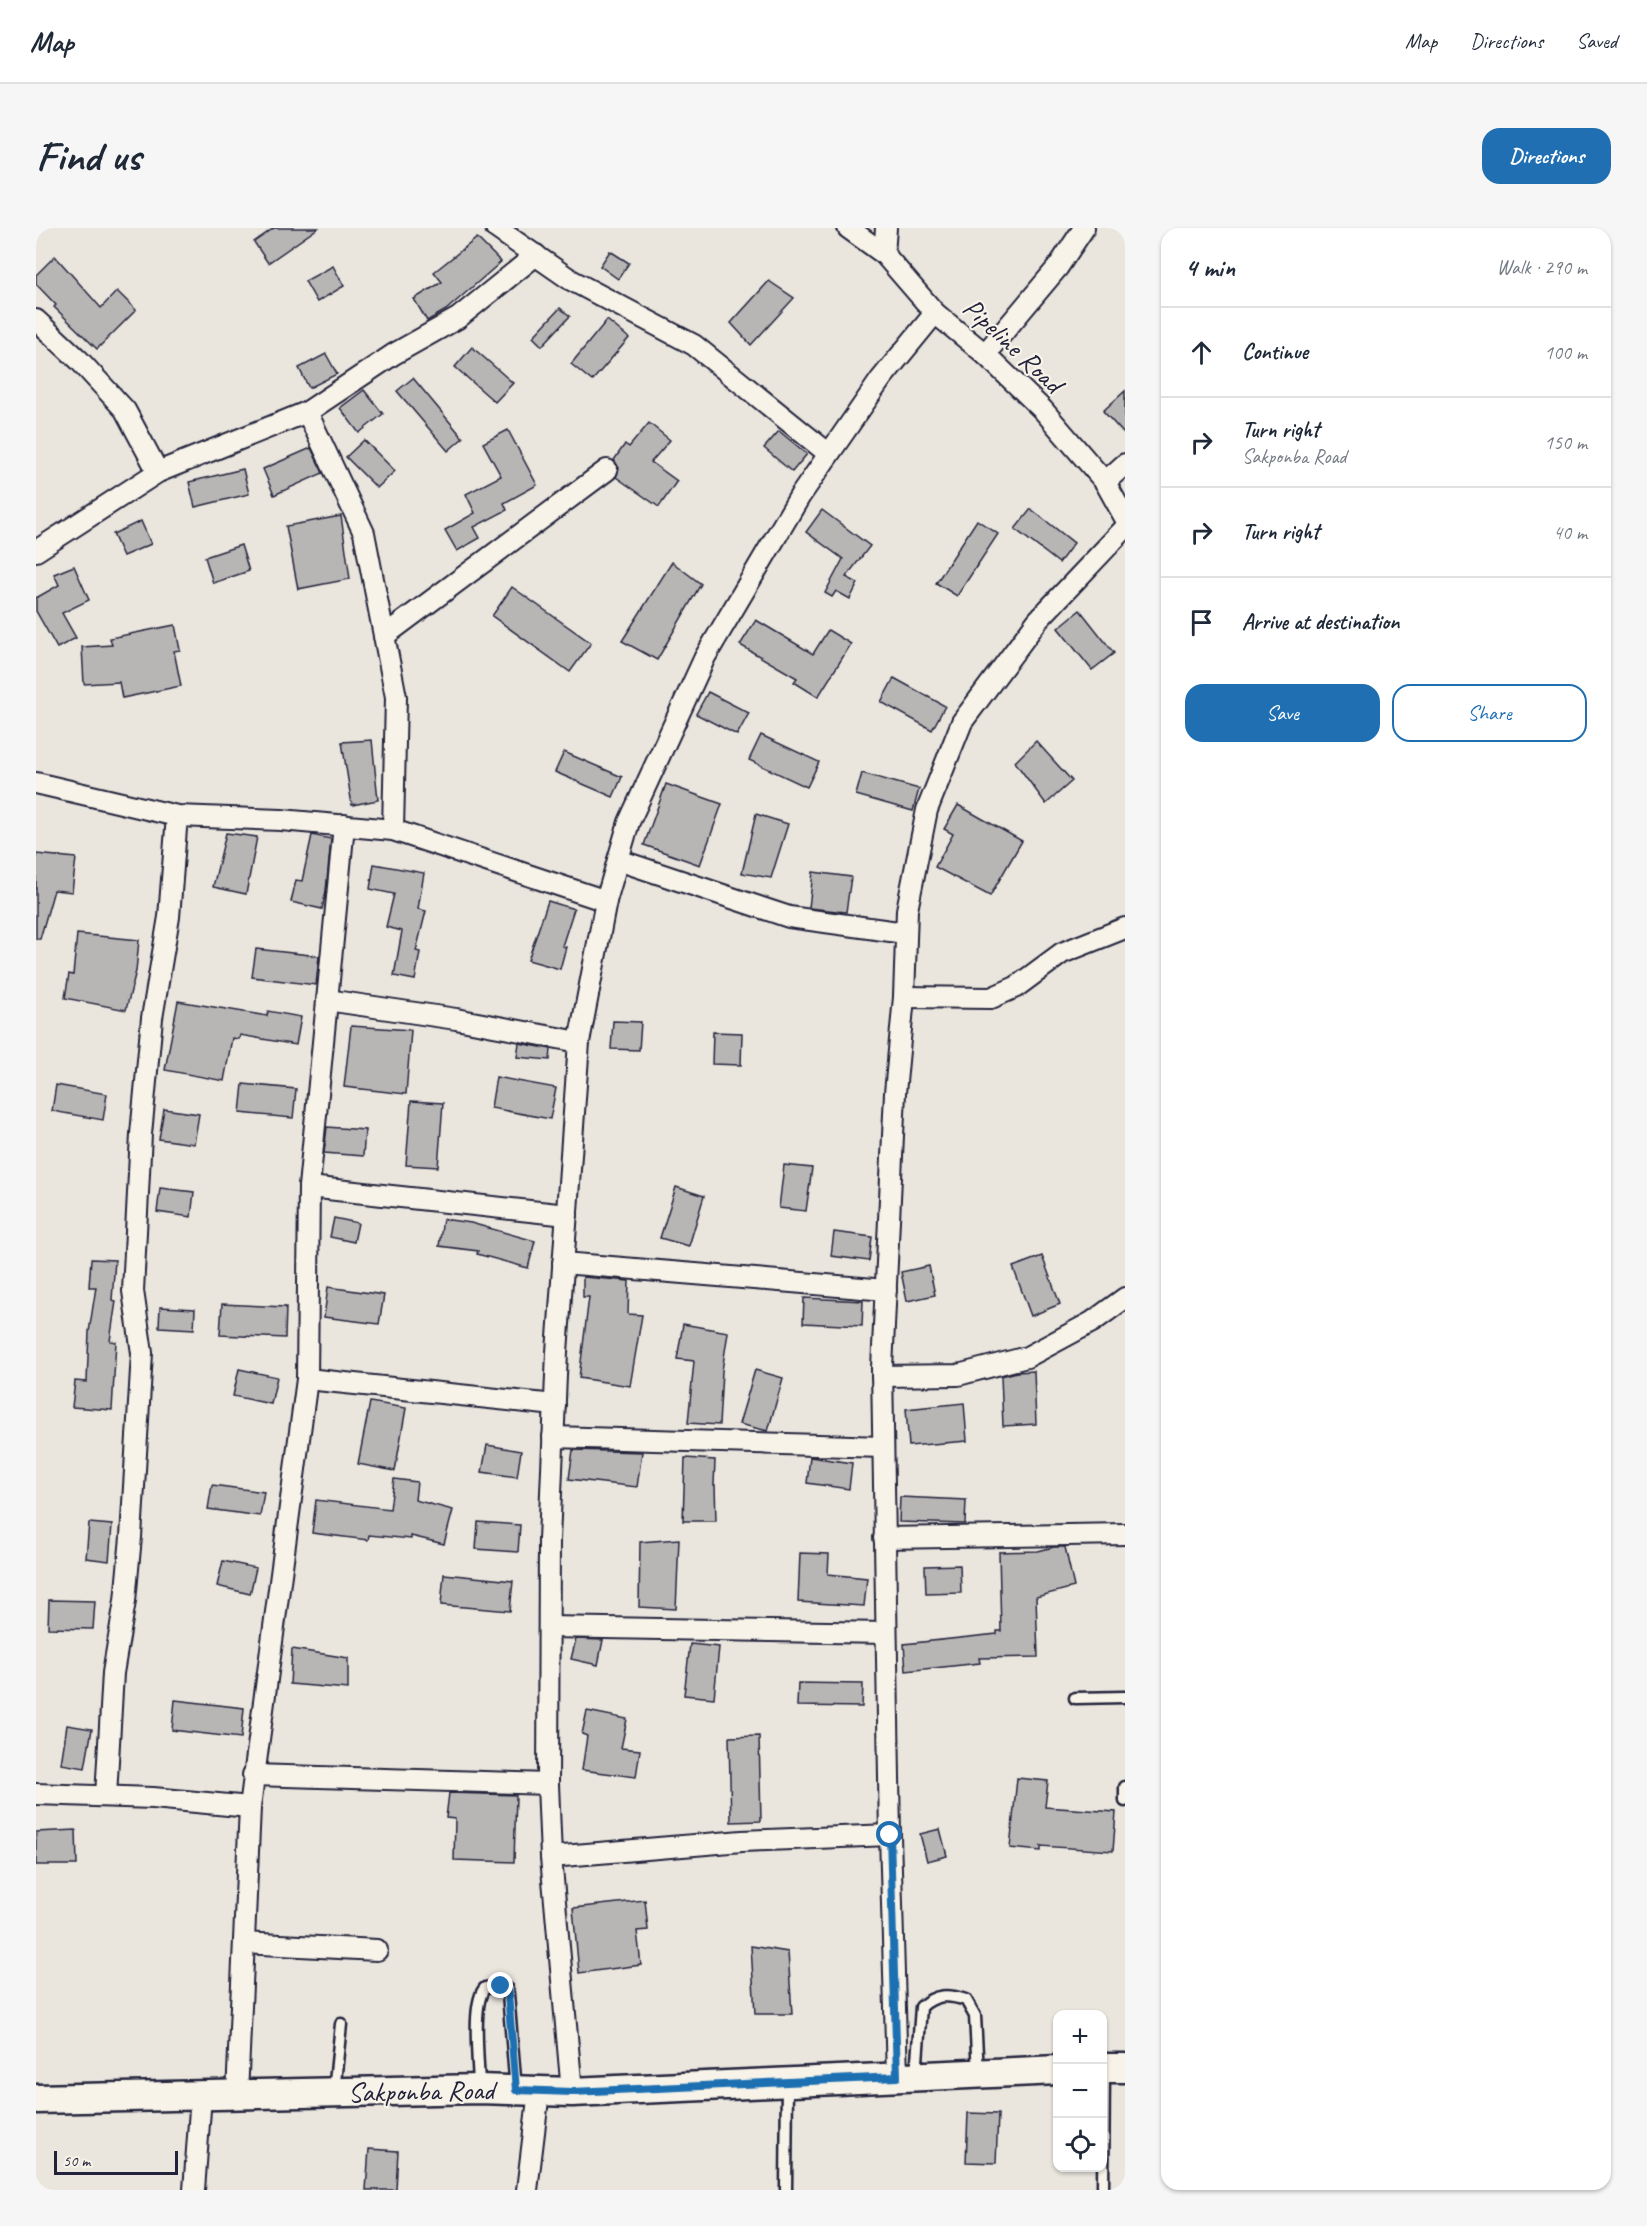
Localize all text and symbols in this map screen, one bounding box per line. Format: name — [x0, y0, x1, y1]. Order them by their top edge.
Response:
text: Map — [30, 24, 73, 59]
text: Map — [1405, 28, 1437, 54]
text: Directions — [1470, 28, 1543, 54]
text: Saved — [1576, 28, 1617, 54]
button: Directions — [1482, 128, 1611, 184]
text: Find us — [36, 130, 141, 183]
text: 4 min — [1185, 251, 1235, 284]
text: Walk · 290 m — [1497, 255, 1587, 280]
street label: Pipeline Road — [956, 290, 1073, 403]
icon: ahead — [1185, 336, 1218, 369]
text: Continue — [1242, 338, 1308, 366]
text: 100 m — [1544, 340, 1587, 365]
text: Turn right — [1242, 416, 1319, 444]
icon: right — [1185, 426, 1218, 459]
text: 150 m — [1544, 430, 1587, 455]
text: Sakponba Road — [1242, 444, 1346, 469]
icon: right — [1185, 516, 1218, 549]
text: Turn right — [1242, 518, 1319, 546]
text: 40 m — [1553, 520, 1587, 545]
icon: arrive — [1185, 606, 1218, 639]
text: Arrive at destination — [1242, 608, 1399, 636]
button: Save — [1185, 684, 1380, 742]
button: Share — [1392, 684, 1587, 742]
route start — [876, 1821, 902, 1847]
route end — [487, 1972, 513, 1998]
map controls — [1053, 2010, 1107, 2172]
button: + — [1053, 2010, 1107, 2064]
button: − — [1053, 2064, 1107, 2118]
street label: Sakponba Road — [348, 2072, 498, 2110]
button: locate — [1053, 2118, 1107, 2172]
scale bar — [54, 2148, 178, 2176]
text: 50 m — [63, 2151, 90, 2171]

